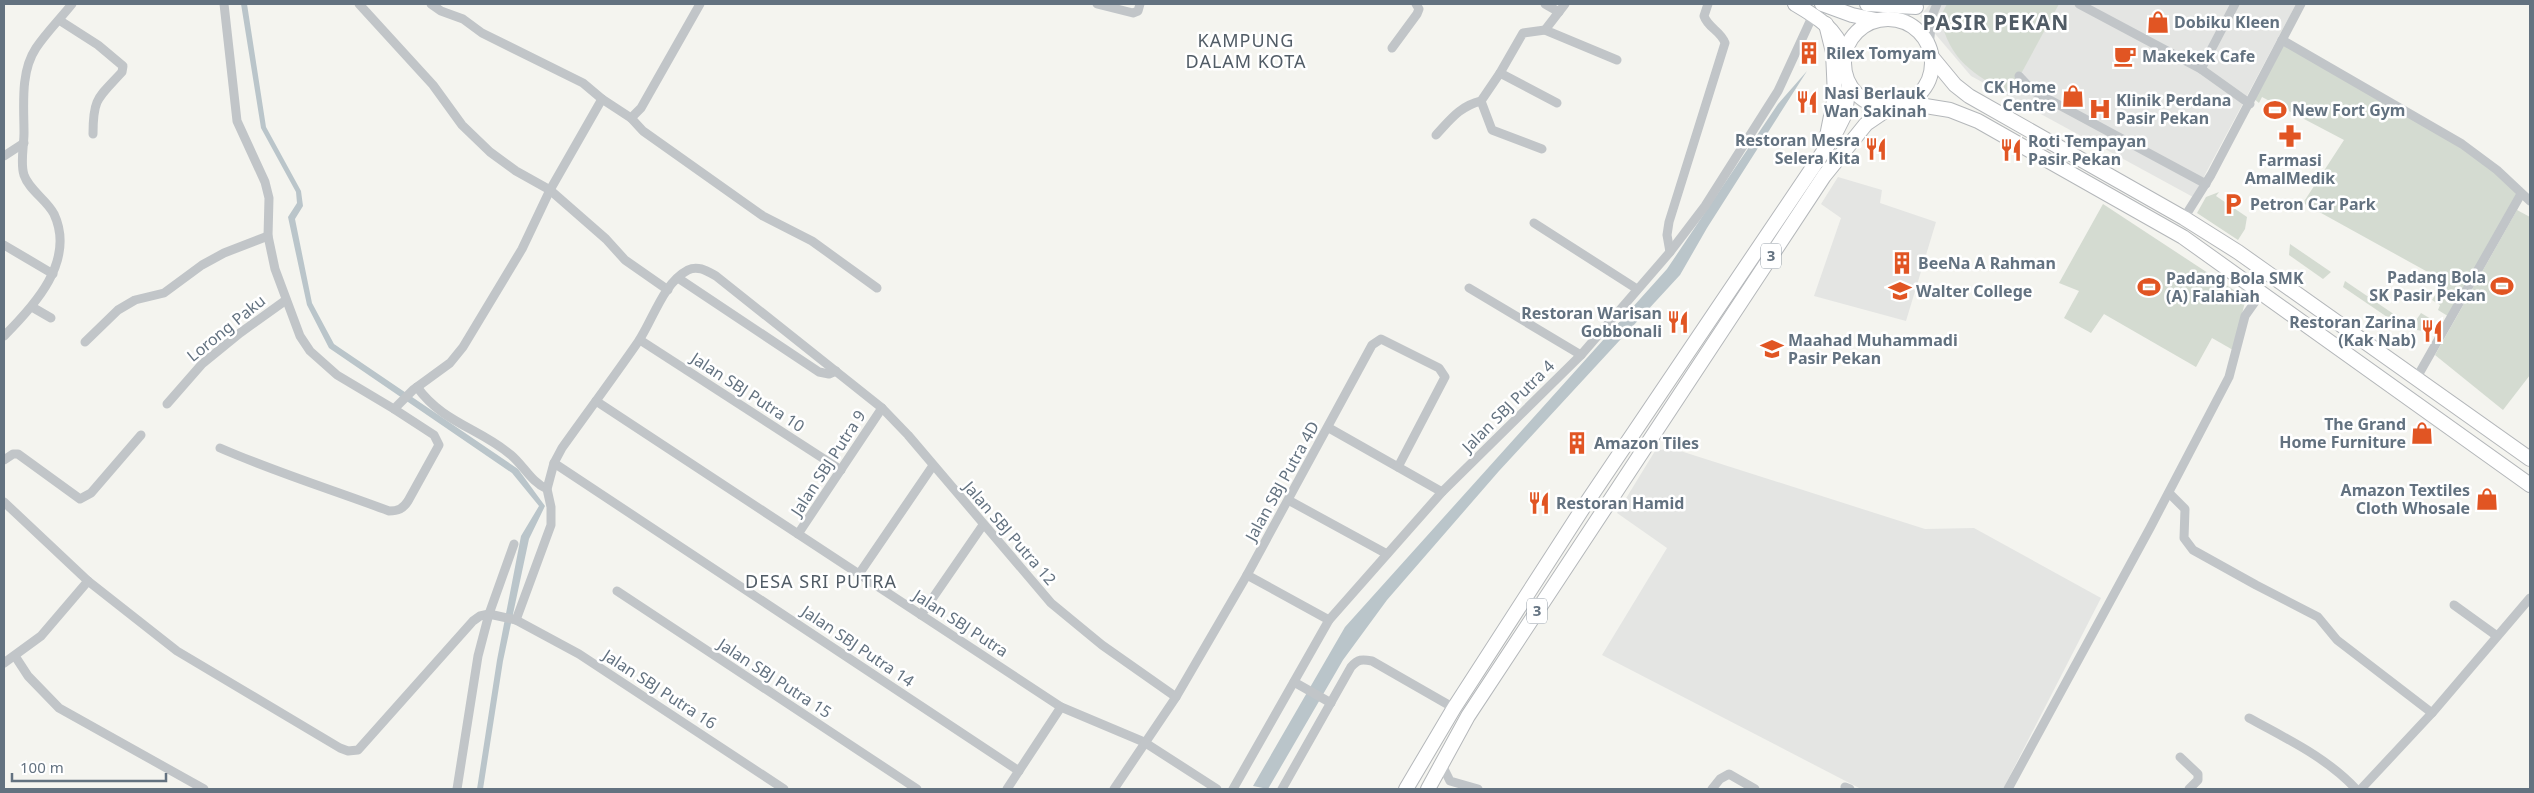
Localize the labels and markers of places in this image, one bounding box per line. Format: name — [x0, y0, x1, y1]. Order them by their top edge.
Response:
shop icon: Dobiku Kleen — [2145, 9, 2171, 35]
place label: Dobiku Kleen — [2174, 11, 2280, 33]
building icon: Rilex Tomyam — [1796, 40, 1822, 66]
place label: Rilex Tomyam — [1826, 42, 1937, 64]
cafe icon: Makekek Cafe — [2112, 43, 2138, 69]
place label: Makekek Cafe — [2142, 45, 2255, 67]
place label: CK Home Centre — [1984, 76, 2056, 116]
place label: Nasi Berlauk Wan Sakinah — [1824, 82, 1927, 122]
shop icon: CK Home Centre — [2060, 83, 2086, 109]
restaurant icon: Nasi Berlauk Wan Sakinah — [1794, 89, 1820, 115]
place label: Klinik Perdana Pasir Pekan — [2116, 89, 2231, 129]
hospital icon: Klinik Perdana Pasir Pekan — [2087, 96, 2113, 122]
sports icon: New Fort Gym — [2262, 97, 2288, 123]
place label: New Fort Gym — [2292, 99, 2405, 121]
pharmacy icon: Farmasi AmalMedik — [2277, 123, 2303, 149]
place label: Restoran Mesra Selera Kita — [1735, 129, 1860, 169]
place label: Roti Tempayan Pasir Pekan — [2028, 130, 2146, 170]
restaurant icon: Restoran Mesra Selera Kita — [1863, 136, 1889, 162]
restaurant icon: Roti Tempayan Pasir Pekan — [1998, 137, 2024, 163]
place label: Farmasi AmalMedik — [2245, 149, 2335, 189]
parking icon: Petron Car Park — [2220, 191, 2246, 217]
place label: Petron Car Park — [2250, 193, 2376, 215]
building icon: BeeNa A Rahman — [1889, 250, 1915, 276]
place label: BeeNa A Rahman — [1918, 252, 2056, 274]
place label: Padang Bola SK Pasir Pekan — [2369, 266, 2486, 306]
place label: Padang Bola SMK (A) Falahiah — [2166, 267, 2304, 307]
sports icon: Padang Bola SK Pasir Pekan — [2489, 273, 2515, 299]
sports icon: Padang Bola SMK (A) Falahiah — [2136, 274, 2162, 300]
school or university icon: Walter College — [1887, 278, 1913, 304]
place label: Walter College — [1916, 280, 2032, 302]
place label: Restoran Warisan Gobbonali — [1521, 302, 1662, 342]
restaurant icon: Restoran Warisan Gobbonali — [1665, 309, 1691, 335]
place label: Restoran Zarina (Kak Nab) — [2289, 311, 2416, 351]
restaurant icon: Restoran Zarina (Kak Nab) — [2419, 318, 2445, 344]
place label: Maahad Muhammadi Pasir Pekan — [1788, 329, 1958, 369]
school or university icon: Maahad Muhammadi Pasir Pekan — [1759, 336, 1785, 362]
place label: The Grand Home Furniture — [2279, 413, 2406, 453]
shop icon: The Grand Home Furniture — [2409, 420, 2435, 446]
building icon: Amazon Tiles — [1564, 430, 1590, 456]
place label: Amazon Tiles — [1594, 432, 1699, 454]
place label: Amazon Textiles Cloth Whosale — [2341, 479, 2470, 519]
shop icon: Amazon Textiles Cloth Whosale — [2474, 486, 2500, 512]
restaurant icon: Restoran Hamid — [1526, 490, 1552, 516]
place label: Restoran Hamid — [1556, 492, 1684, 514]

